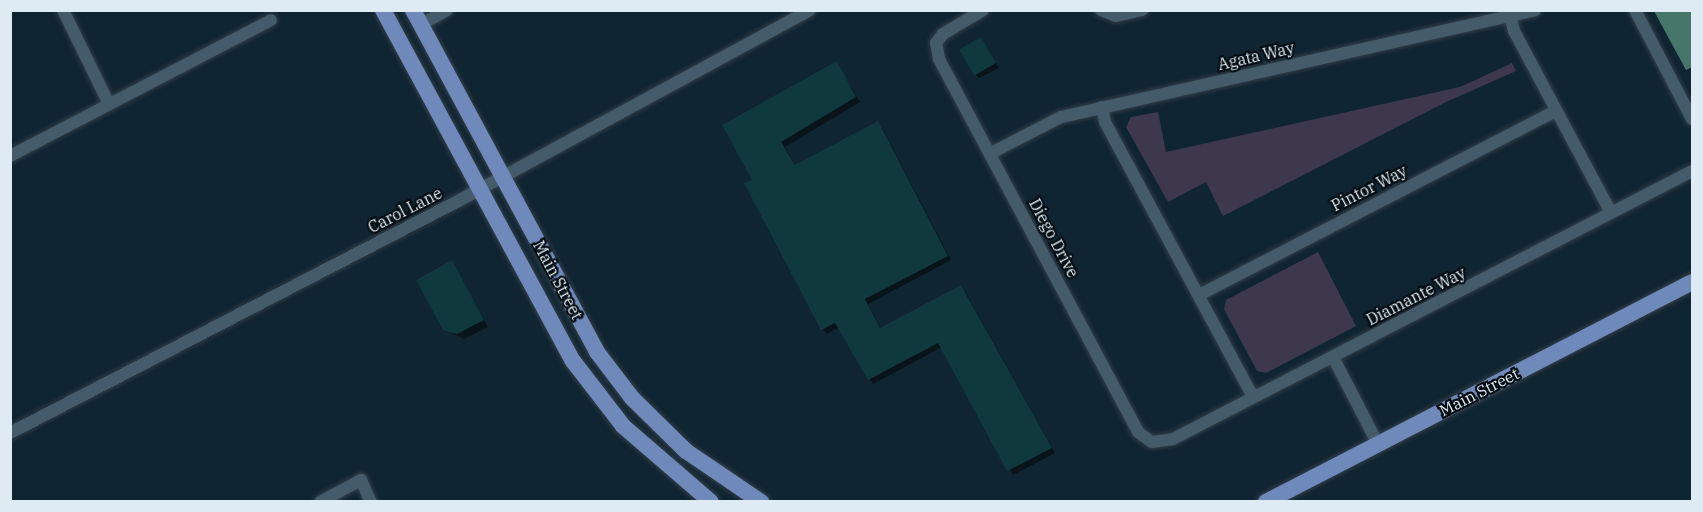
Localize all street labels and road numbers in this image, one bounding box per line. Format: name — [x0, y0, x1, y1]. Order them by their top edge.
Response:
street label: Agata Way — [1216, 38, 1296, 74]
street label: Pintor Way — [1328, 161, 1410, 215]
street label: Carol Lane — [365, 183, 445, 237]
street label: Diego Drive — [1025, 195, 1083, 281]
street label: Main Street — [529, 237, 587, 323]
street label: Diamante Way — [1363, 263, 1469, 329]
street label: Main Street — [1436, 364, 1522, 420]

